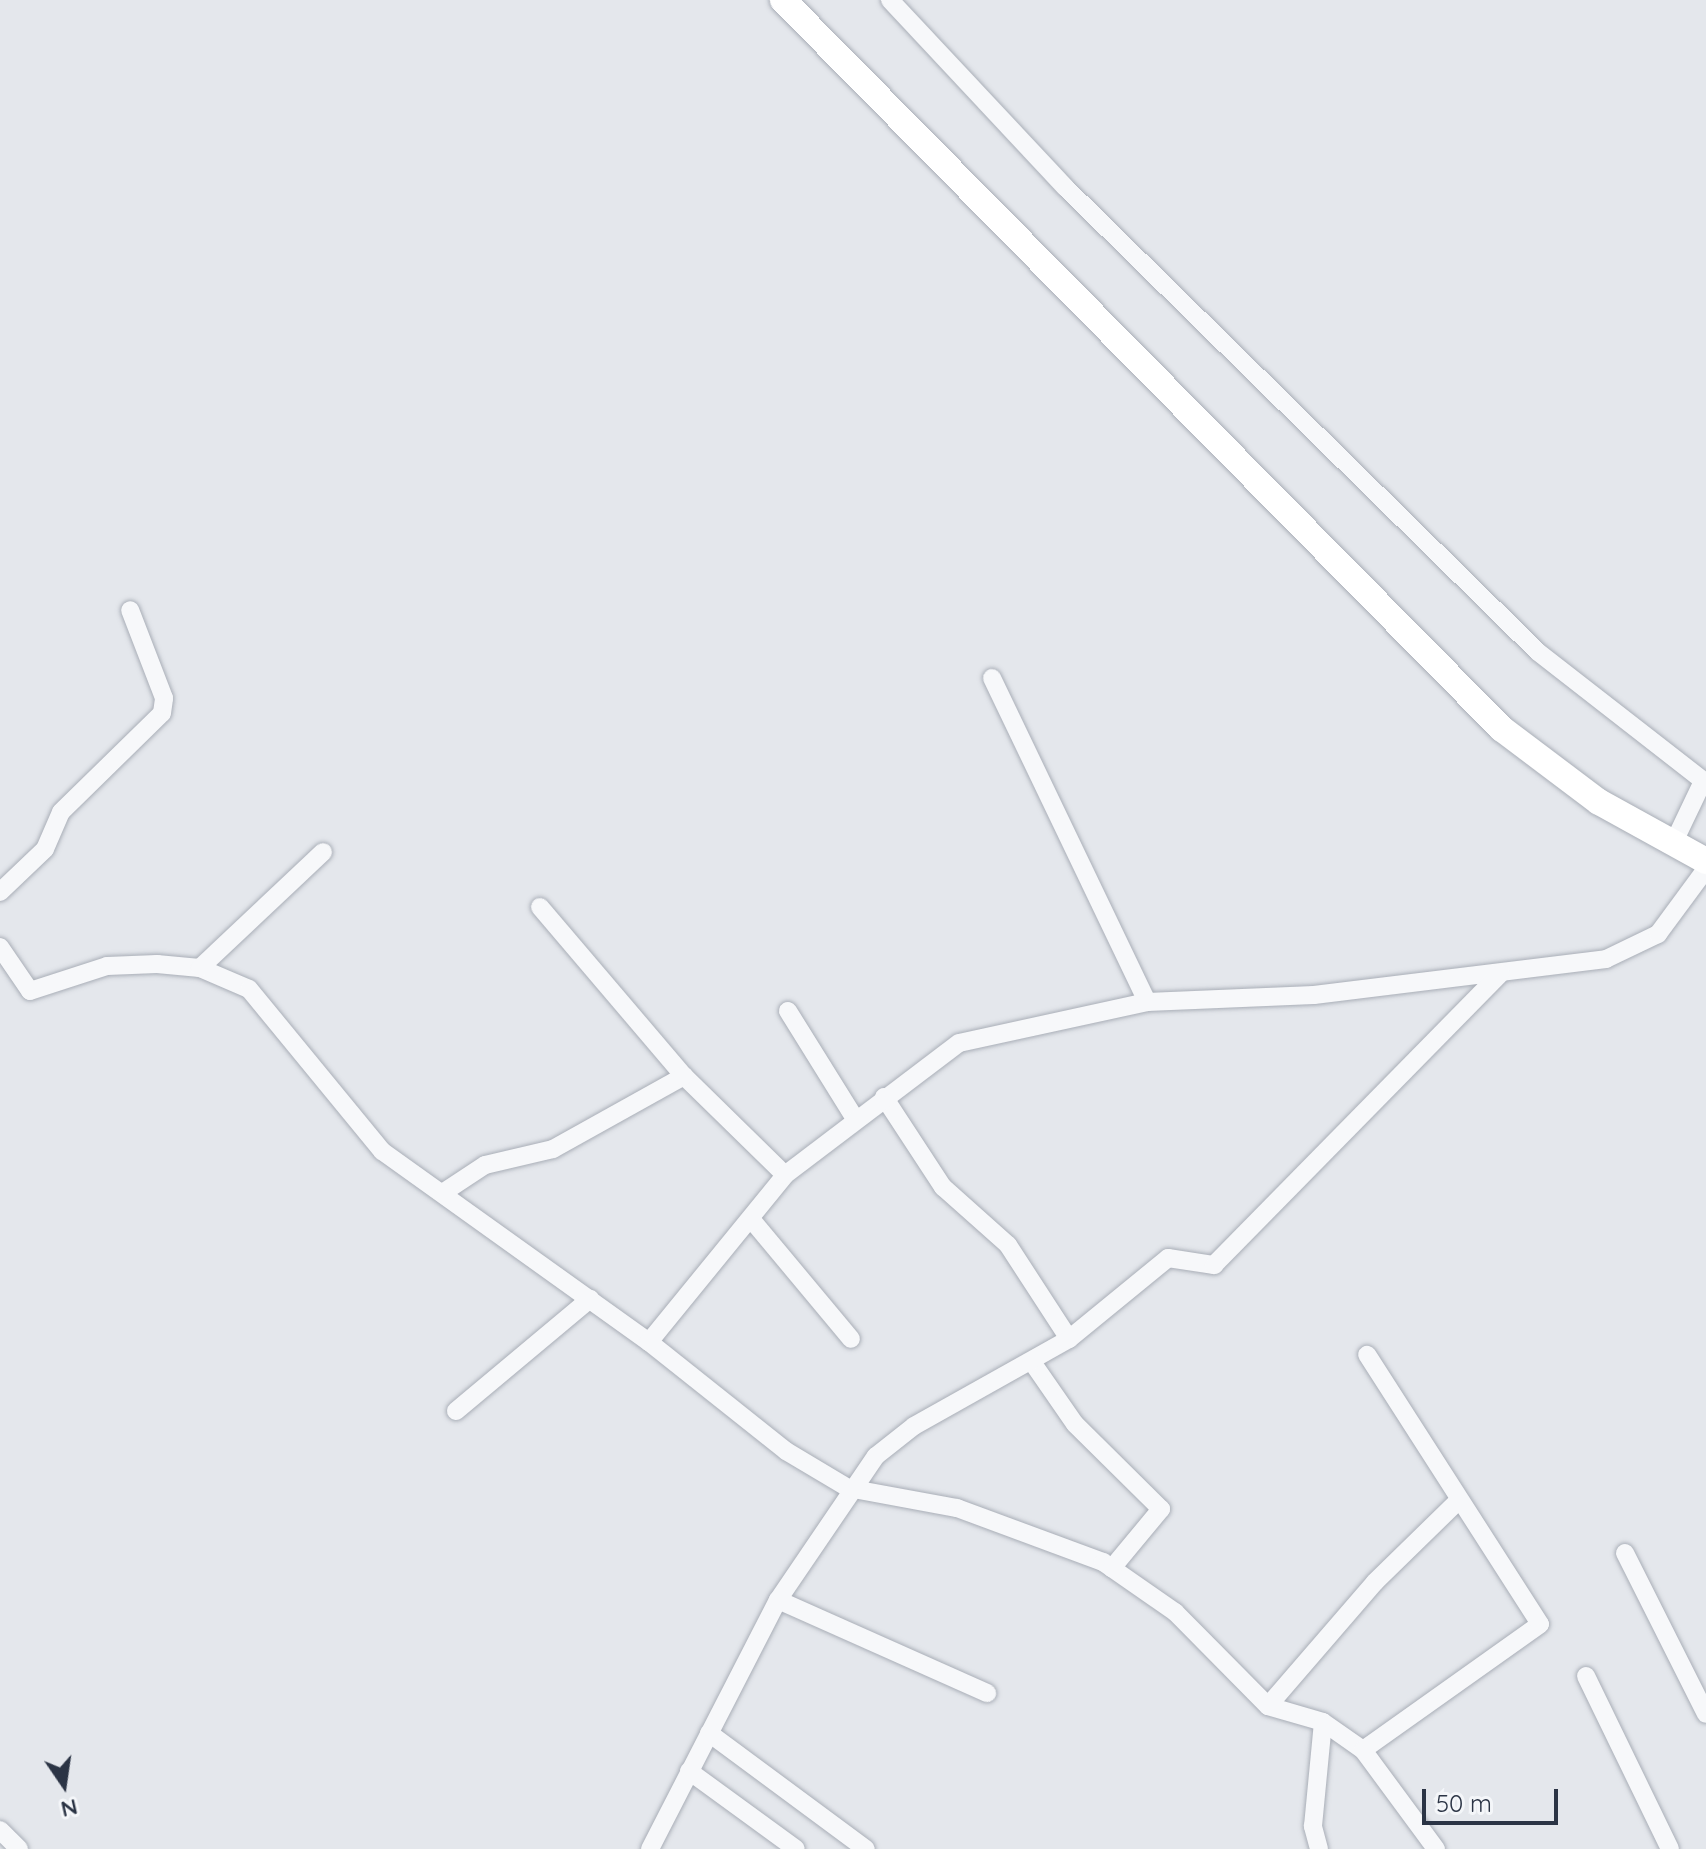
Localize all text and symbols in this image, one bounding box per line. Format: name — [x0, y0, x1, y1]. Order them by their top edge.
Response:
north arrow — [24, 1745, 104, 1825]
scale bar — [1426, 1773, 1562, 1823]
text: 50 m — [1436, 1788, 1492, 1818]
text: N — [58, 1793, 80, 1824]

